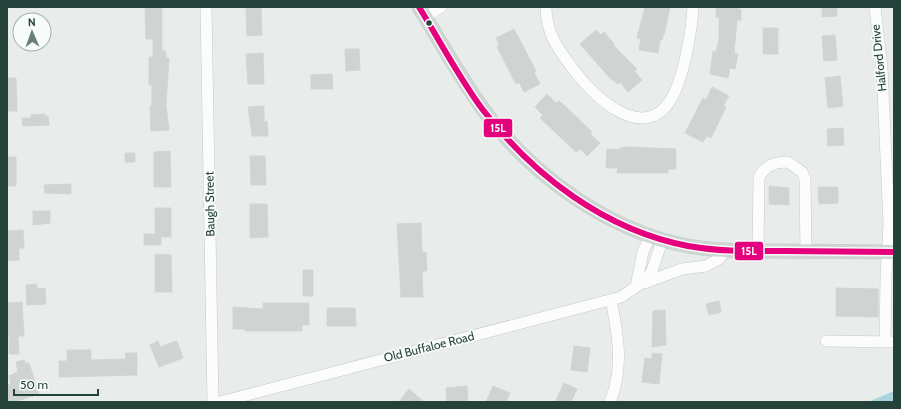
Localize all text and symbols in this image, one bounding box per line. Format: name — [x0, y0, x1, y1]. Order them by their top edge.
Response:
north arrow — [12, 12, 52, 52]
text: N — [28, 15, 36, 29]
unlabelled marker — [424, 18, 434, 28]
street label: Halford Drive — [868, 24, 889, 92]
line badge: 15L — [483, 118, 513, 138]
text: 15L — [490, 121, 506, 135]
street label: Baugh Street — [201, 171, 218, 237]
line badge: 15L — [734, 241, 764, 261]
text: 15L — [741, 244, 757, 258]
street label: Old Buffaloe Road — [382, 328, 476, 365]
scale bar — [14, 371, 98, 397]
text: 50 m — [20, 377, 48, 392]

